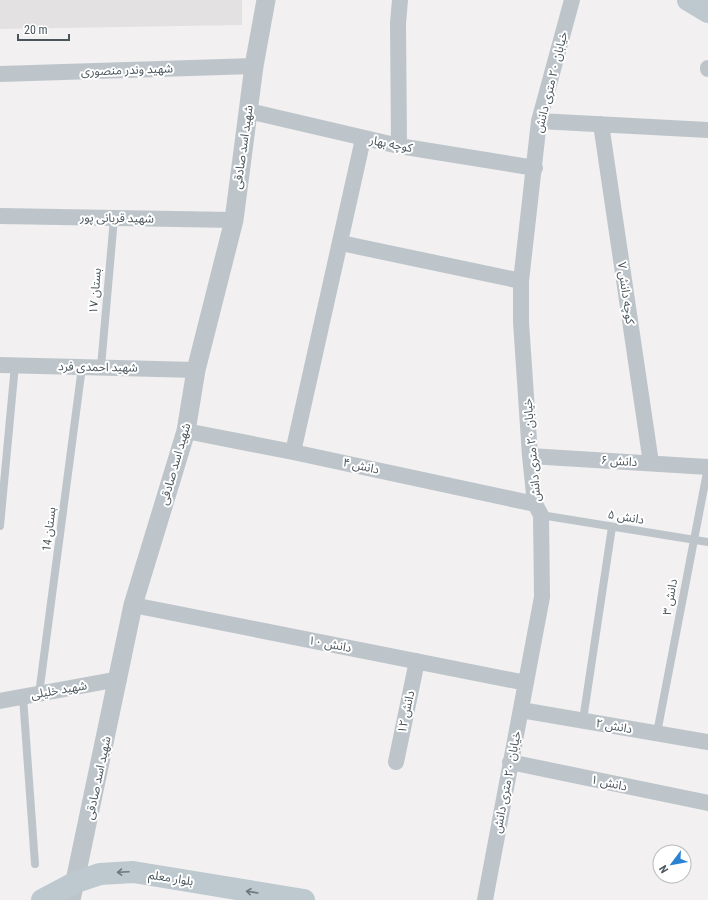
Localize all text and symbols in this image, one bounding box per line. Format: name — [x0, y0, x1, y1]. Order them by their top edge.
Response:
scale bar — [18, 16, 69, 42]
text: 20 m — [24, 23, 48, 37]
street label: خیابان ۲۰ متری دانش — [532, 30, 570, 134]
street label: شهید وندر منصوری — [81, 61, 173, 79]
street label: شهید اسد صادقی — [230, 104, 256, 190]
street label: کوچه بهار — [367, 133, 415, 156]
street label: شهید قربانی پور — [79, 210, 154, 227]
street label: کوچه دانش ۷ — [614, 261, 637, 326]
street label: بستان ۱۷ — [86, 267, 104, 315]
street label: شهید احمدی فرد — [58, 359, 138, 375]
street label: خیابان ۲۰ متری دانش — [521, 398, 544, 502]
street label: شهید اسد صادقی — [157, 421, 193, 507]
street label: دانش ۶ — [600, 453, 638, 469]
street label: دانش ۴ — [342, 455, 381, 477]
street label: بستان 14 — [39, 506, 59, 552]
street label: دانش ۵ — [607, 507, 645, 527]
street label: دانش ۳ — [660, 577, 680, 616]
street label: دانش ۱۰ — [307, 633, 353, 655]
street label: شهید خلیلی — [30, 678, 88, 702]
street label: دانش ۱۲ — [395, 689, 417, 735]
street label: دانش ۲ — [595, 716, 634, 736]
street label: خیابان ۲۰ متری دانش — [490, 730, 524, 834]
street label: شهید اسد صادقی — [82, 735, 114, 821]
street label: دانش ۱ — [590, 772, 629, 794]
north arrow — [652, 844, 692, 884]
text: N — [657, 863, 671, 875]
street label: بلوار معلم — [147, 868, 195, 890]
one-way arrow — [117, 869, 130, 876]
one-way arrow — [246, 887, 259, 895]

